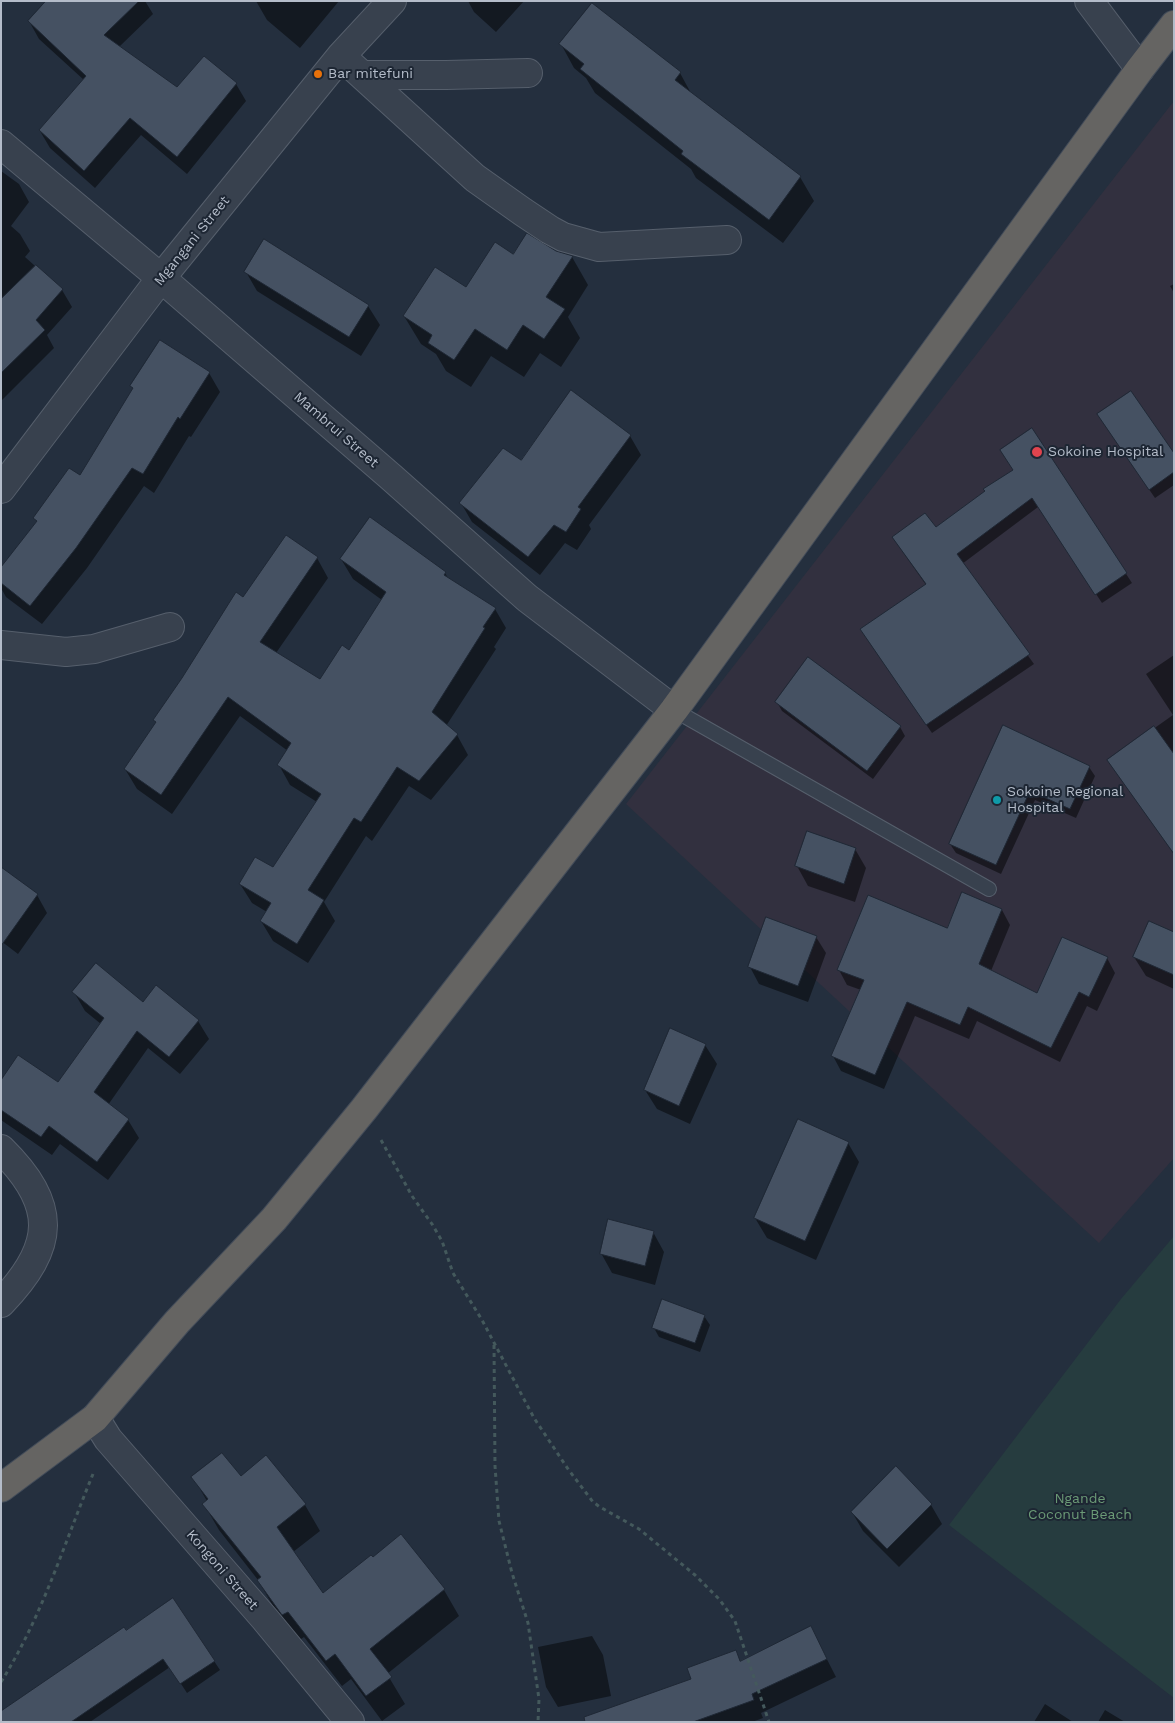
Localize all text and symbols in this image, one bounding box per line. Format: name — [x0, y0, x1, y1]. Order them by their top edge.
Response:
place label: Bar mitefuni — [328, 66, 413, 82]
marker: Bar mitefuni — [312, 68, 324, 80]
street label: Mgangani Street — [151, 193, 233, 289]
street label: Mambrui Street — [290, 389, 382, 471]
place label: Sokoine Hospital — [1048, 444, 1163, 460]
marker: Sokoine Hospital — [1030, 445, 1044, 459]
place label: Sokoine Regional Hospital — [1007, 784, 1123, 816]
marker: Sokoine Regional Hospital — [991, 794, 1003, 806]
park label: Ngande Coconut Beach — [1028, 1491, 1132, 1524]
street label: Kongoni Street — [183, 1526, 261, 1614]

